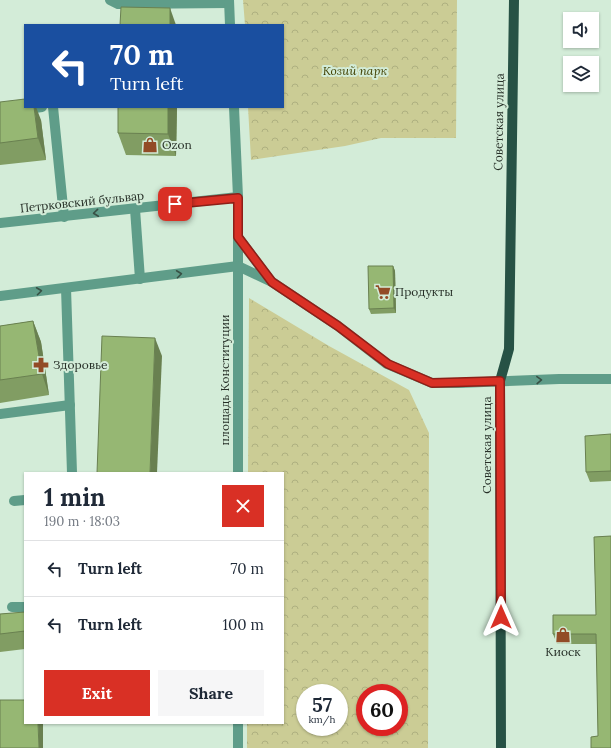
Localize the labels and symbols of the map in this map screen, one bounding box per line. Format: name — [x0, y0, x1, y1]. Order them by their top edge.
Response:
park label: Козий парк — [323, 63, 387, 78]
street label: Советская улица — [490, 73, 507, 171]
shop icon: Ozon — [141, 136, 159, 154]
place label: Ozon — [162, 137, 192, 152]
pin — [158, 187, 192, 221]
street label: Петрковский бульвар — [19, 188, 145, 215]
one-way arrow — [93, 209, 99, 218]
one-way arrow — [176, 270, 182, 279]
supermarket icon: Продукты — [374, 283, 392, 301]
place label: Продукты — [395, 284, 453, 299]
one-way arrow — [36, 287, 42, 296]
street label: площадь Конституции — [217, 314, 232, 446]
pharmacy icon: Здоровье — [32, 356, 50, 374]
place label: Здоровье — [53, 357, 108, 372]
one-way arrow — [536, 375, 542, 384]
street label: Советская улица — [479, 396, 494, 494]
position arrow — [480, 596, 522, 638]
shop icon: Киоск — [554, 626, 572, 644]
place label: Киоск — [545, 644, 581, 659]
speed limit sign: 60 — [356, 684, 408, 736]

